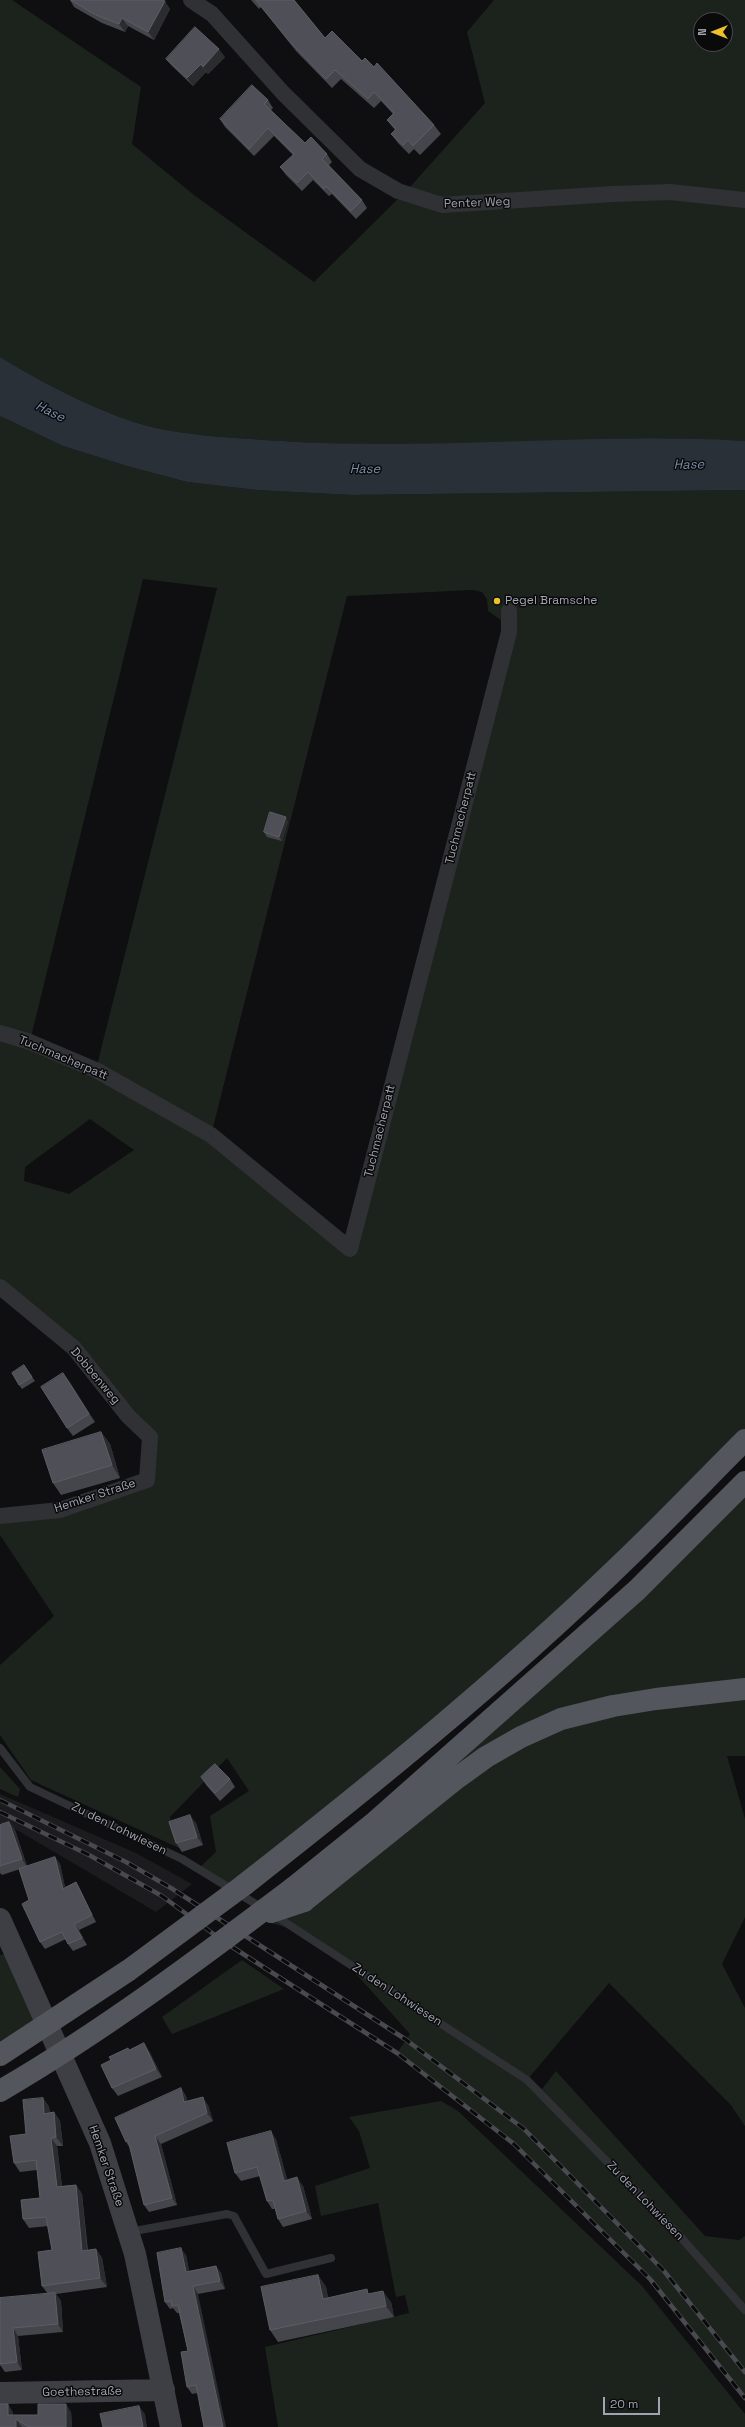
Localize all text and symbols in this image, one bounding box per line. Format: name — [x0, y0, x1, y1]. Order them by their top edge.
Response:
north arrow — [693, 12, 733, 52]
text: N — [695, 28, 709, 36]
street label: Penter Weg — [444, 195, 510, 211]
water label: Hase — [33, 398, 67, 426]
water label: Hase — [674, 457, 704, 473]
water label: Hase — [350, 461, 380, 477]
place label: Pegel Bramsche — [505, 594, 597, 608]
marker: Pegel Bramsche — [492, 596, 502, 606]
street label: Tuchmacherpatt — [442, 770, 480, 866]
street label: Tuchmacherpatt — [16, 1033, 110, 1083]
street label: Tuchmacherpatt — [361, 1083, 399, 1179]
street label: Dobbenweg — [67, 1345, 123, 1407]
street label: Hemker Straße — [52, 1476, 138, 1516]
street label: Zu den Lohwiesen — [69, 1800, 169, 1858]
street label: Zu den Lohwiesen — [349, 1961, 445, 2029]
street label: Hemker Straße — [85, 2124, 127, 2208]
street label: Zu den Lohwiesen — [604, 2159, 686, 2243]
street label: Goethestraße — [42, 2384, 122, 2400]
scale bar — [605, 2389, 662, 2415]
text: 20 m — [610, 2396, 638, 2412]

